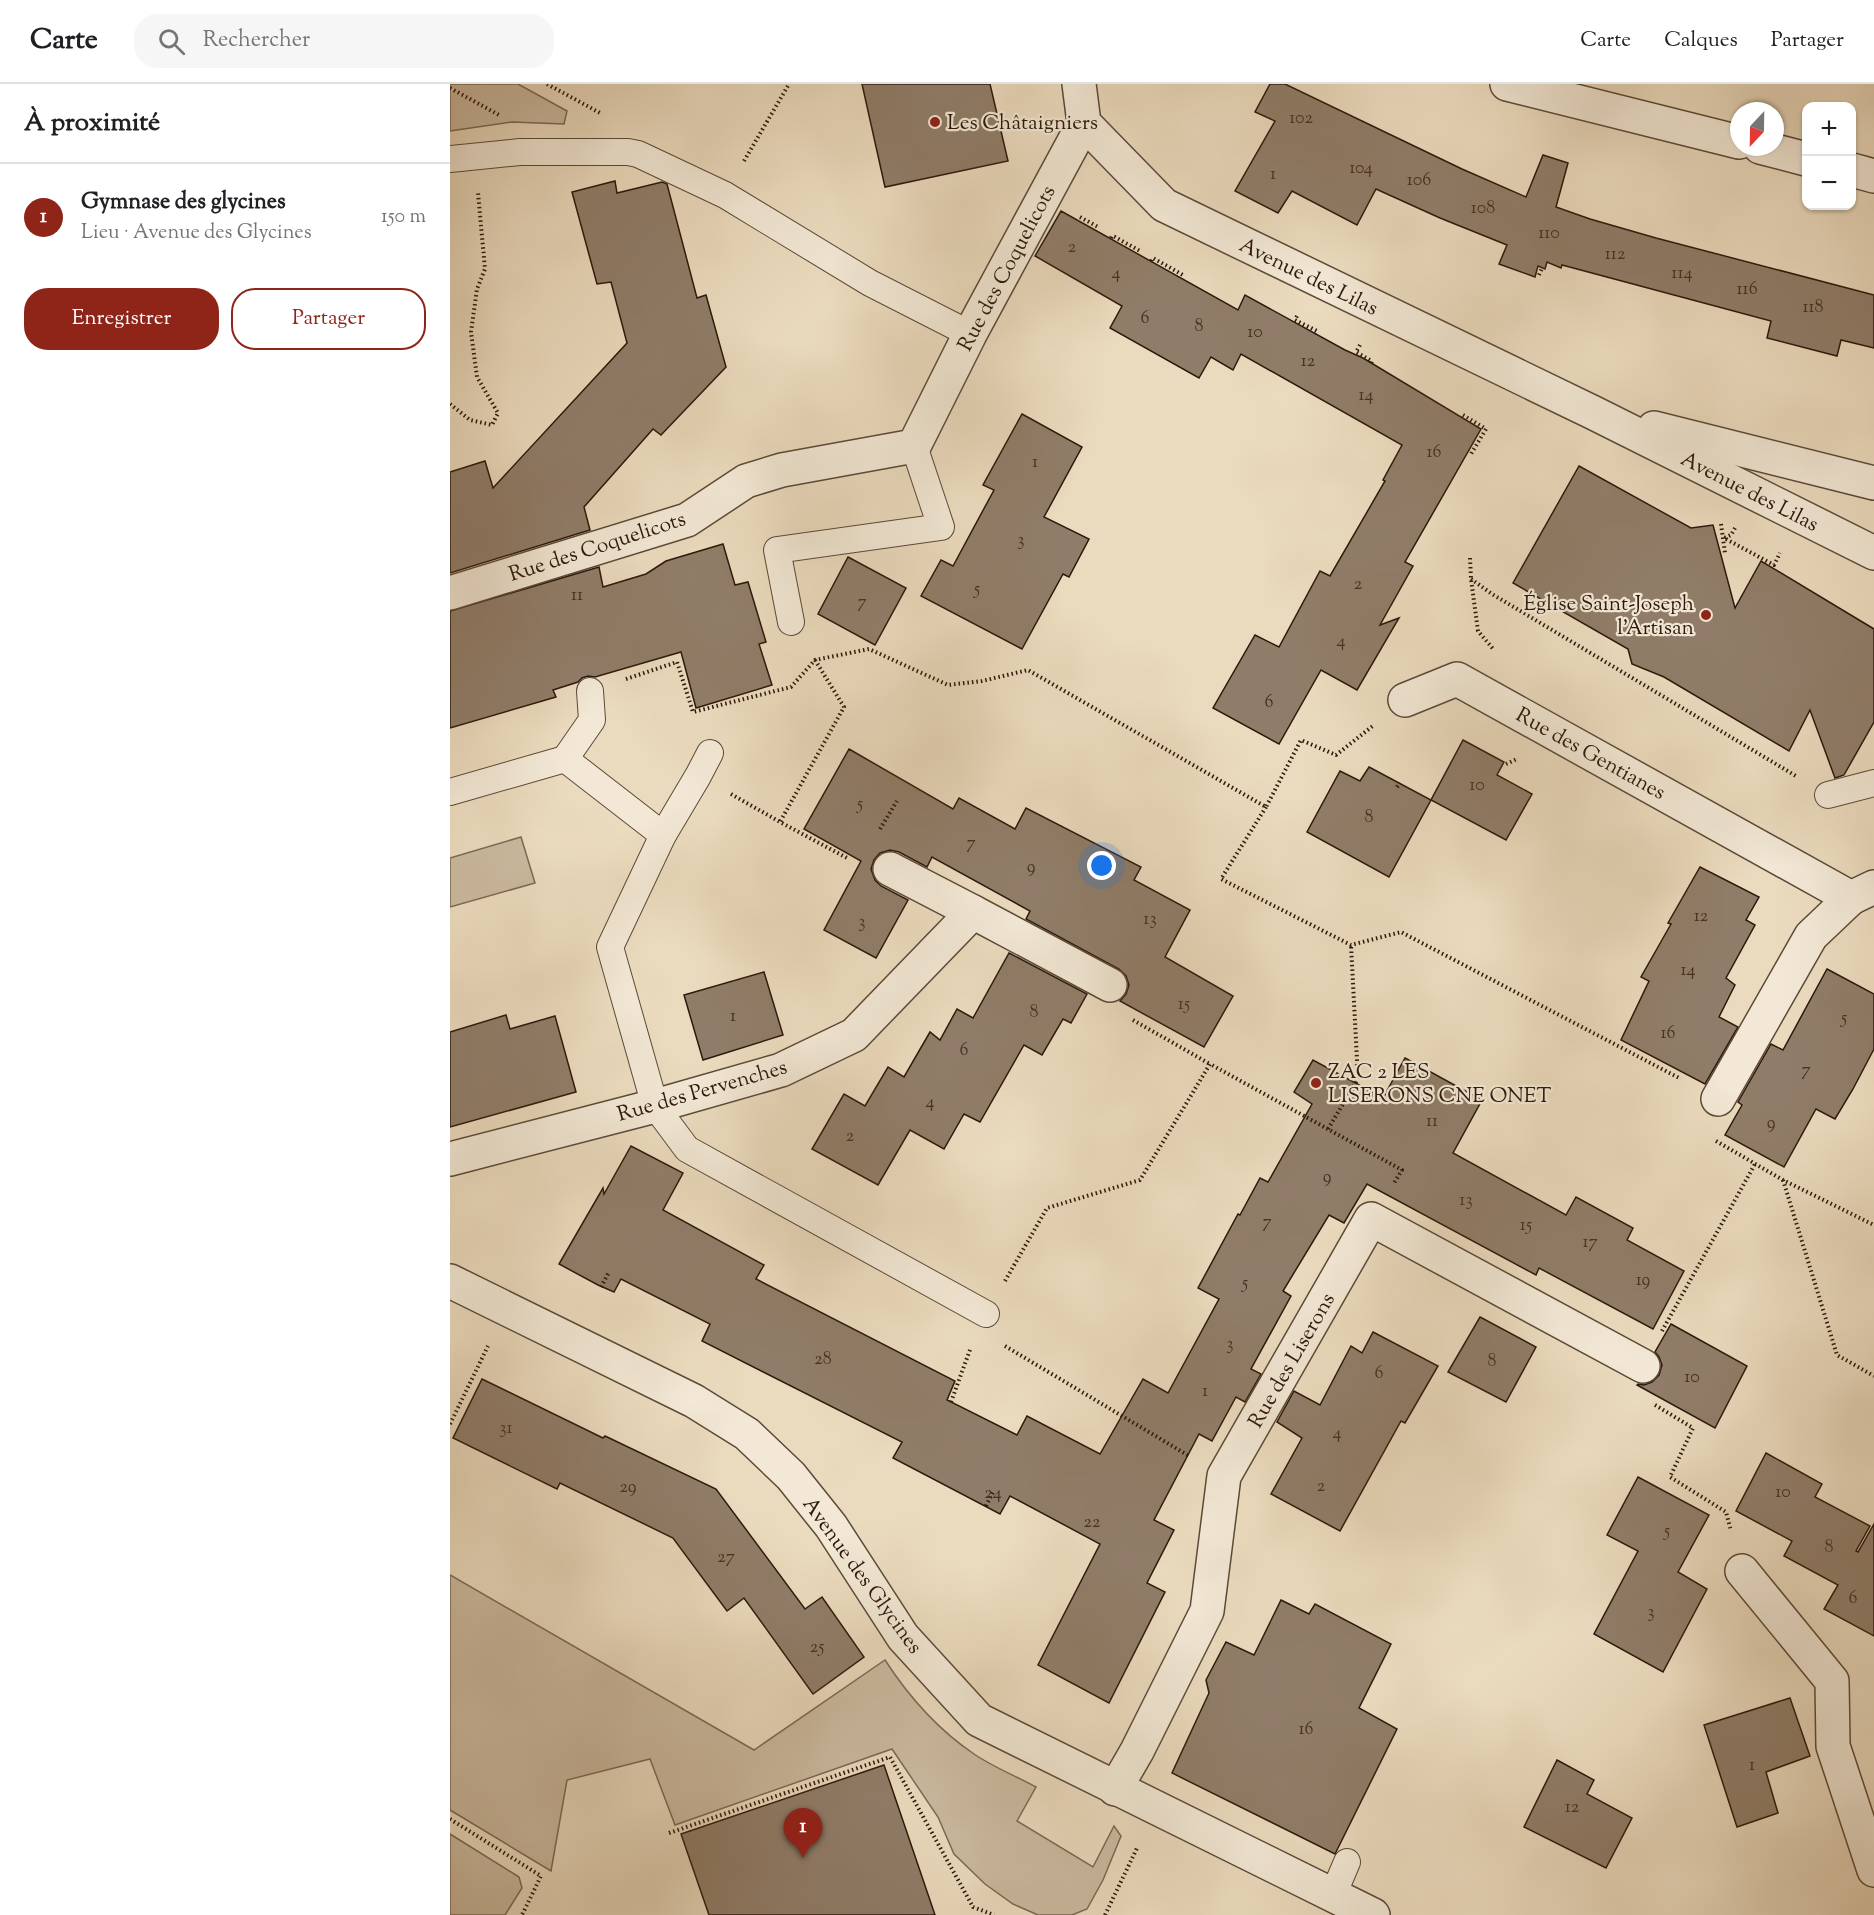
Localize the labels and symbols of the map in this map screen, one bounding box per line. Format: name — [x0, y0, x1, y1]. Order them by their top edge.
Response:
north arrow — [1730, 102, 1784, 156]
house number: 102 — [1289, 106, 1313, 132]
place label: Les Châtaigniers — [947, 109, 1098, 139]
marker: Les Châtaigniers — [928, 115, 942, 129]
house number: 104 — [1349, 156, 1373, 182]
house number: 1 — [1270, 162, 1276, 188]
house number: 106 — [1407, 168, 1431, 194]
street label: Rue des Coquelicots — [951, 181, 1064, 357]
house number: 108 — [1471, 196, 1495, 222]
house number: 110 — [1538, 221, 1560, 247]
street label: Avenue des Lilas — [1234, 231, 1383, 324]
house number: 2 — [1068, 235, 1077, 261]
house number: 112 — [1605, 242, 1626, 268]
house number: 4 — [1111, 261, 1121, 287]
house number: 114 — [1671, 261, 1693, 287]
house number: 116 — [1736, 277, 1758, 303]
house number: 118 — [1802, 295, 1824, 321]
house number: 6 — [1141, 306, 1150, 332]
house number: 8 — [1195, 314, 1204, 340]
house number: 10 — [1247, 320, 1263, 346]
house number: 12 — [1301, 349, 1316, 375]
house number: 14 — [1358, 383, 1374, 409]
house number: 16 — [1426, 440, 1442, 466]
street label: Avenue des Lilas — [1675, 445, 1823, 540]
house number: 1 — [1032, 450, 1038, 476]
street label: Rue des Coquelicots — [505, 505, 690, 591]
house number: 3 — [1017, 528, 1025, 554]
house number: 2 — [1354, 572, 1363, 598]
house number: 5 — [973, 577, 980, 603]
house number: 11 — [571, 583, 583, 609]
house number: 7 — [857, 590, 867, 616]
place label: Église Saint-Joseph l'Artisan — [1523, 590, 1694, 644]
marker: Église Saint-Joseph l'Artisan — [1699, 608, 1713, 622]
house number: 4 — [1336, 629, 1346, 655]
house number: 6 — [1265, 690, 1274, 716]
street label: Rue des Gentianes — [1510, 701, 1670, 808]
house number: 10 — [1469, 773, 1485, 799]
house number: 5 — [856, 792, 863, 818]
house number: 8 — [1365, 805, 1374, 831]
house number: 7 — [966, 831, 976, 857]
your location — [1087, 851, 1116, 880]
house number: 9 — [1027, 855, 1036, 881]
house number: 12 — [1694, 904, 1709, 930]
house number: 13 — [1143, 907, 1157, 933]
house number: 3 — [858, 910, 866, 936]
house number: 14 — [1680, 958, 1696, 984]
house number: 15 — [1178, 992, 1190, 1018]
house number: 8 — [1030, 1000, 1039, 1026]
house number: 1 — [730, 1004, 736, 1030]
house number: 5 — [1840, 1006, 1847, 1032]
house number: 16 — [1660, 1021, 1676, 1047]
house number: 6 — [960, 1038, 969, 1064]
street label: Rue des Pervenches — [614, 1053, 791, 1131]
place label: ZAC 2 LES LISERONS CNE ONET — [1328, 1058, 1551, 1112]
house number: 7 — [1801, 1058, 1811, 1084]
marker: ZAC 2 LES LISERONS CNE ONET — [1309, 1076, 1323, 1090]
house number: 4 — [925, 1090, 935, 1116]
house number: 11 — [1426, 1109, 1438, 1135]
house number: 9 — [1767, 1111, 1776, 1137]
house number: 2 — [846, 1124, 855, 1150]
house number: 9 — [1323, 1165, 1332, 1191]
house number: 13 — [1459, 1188, 1473, 1214]
house number: 7 — [1262, 1210, 1272, 1236]
house number: 15 — [1520, 1213, 1532, 1239]
house number: 17 — [1582, 1230, 1598, 1256]
house number: 19 — [1636, 1268, 1651, 1294]
house number: 5 — [1241, 1271, 1248, 1297]
street label: Rue des Liserons — [1242, 1288, 1344, 1434]
house number: 3 — [1226, 1332, 1234, 1358]
house number: 28 — [814, 1347, 832, 1373]
house number: 8 — [1488, 1349, 1497, 1375]
house number: 6 — [1375, 1361, 1384, 1387]
house number: 10 — [1684, 1365, 1700, 1391]
house number: 1 — [1202, 1379, 1208, 1405]
house number: 31 — [499, 1416, 513, 1442]
house number: 4 — [1332, 1421, 1342, 1447]
house number: 2 — [1317, 1474, 1326, 1500]
house number: 29 — [619, 1475, 637, 1501]
house number: 10 — [1775, 1480, 1791, 1506]
house number: 24 — [984, 1481, 1002, 1507]
street label: Avenue des Glycines — [794, 1492, 929, 1661]
house number: 22 — [1084, 1510, 1101, 1536]
house number: 5 — [1663, 1519, 1670, 1545]
house number: 8 — [1825, 1535, 1834, 1561]
house number: 27 — [717, 1545, 735, 1571]
house number: 6 — [1849, 1586, 1858, 1612]
house number: 3 — [1647, 1600, 1655, 1626]
house number: 25 — [810, 1635, 824, 1661]
house number: 16 — [1298, 1717, 1314, 1743]
house number: 1 — [1749, 1753, 1755, 1779]
house number: 12 — [1565, 1795, 1580, 1821]
pin: 1 — [784, 1808, 822, 1858]

